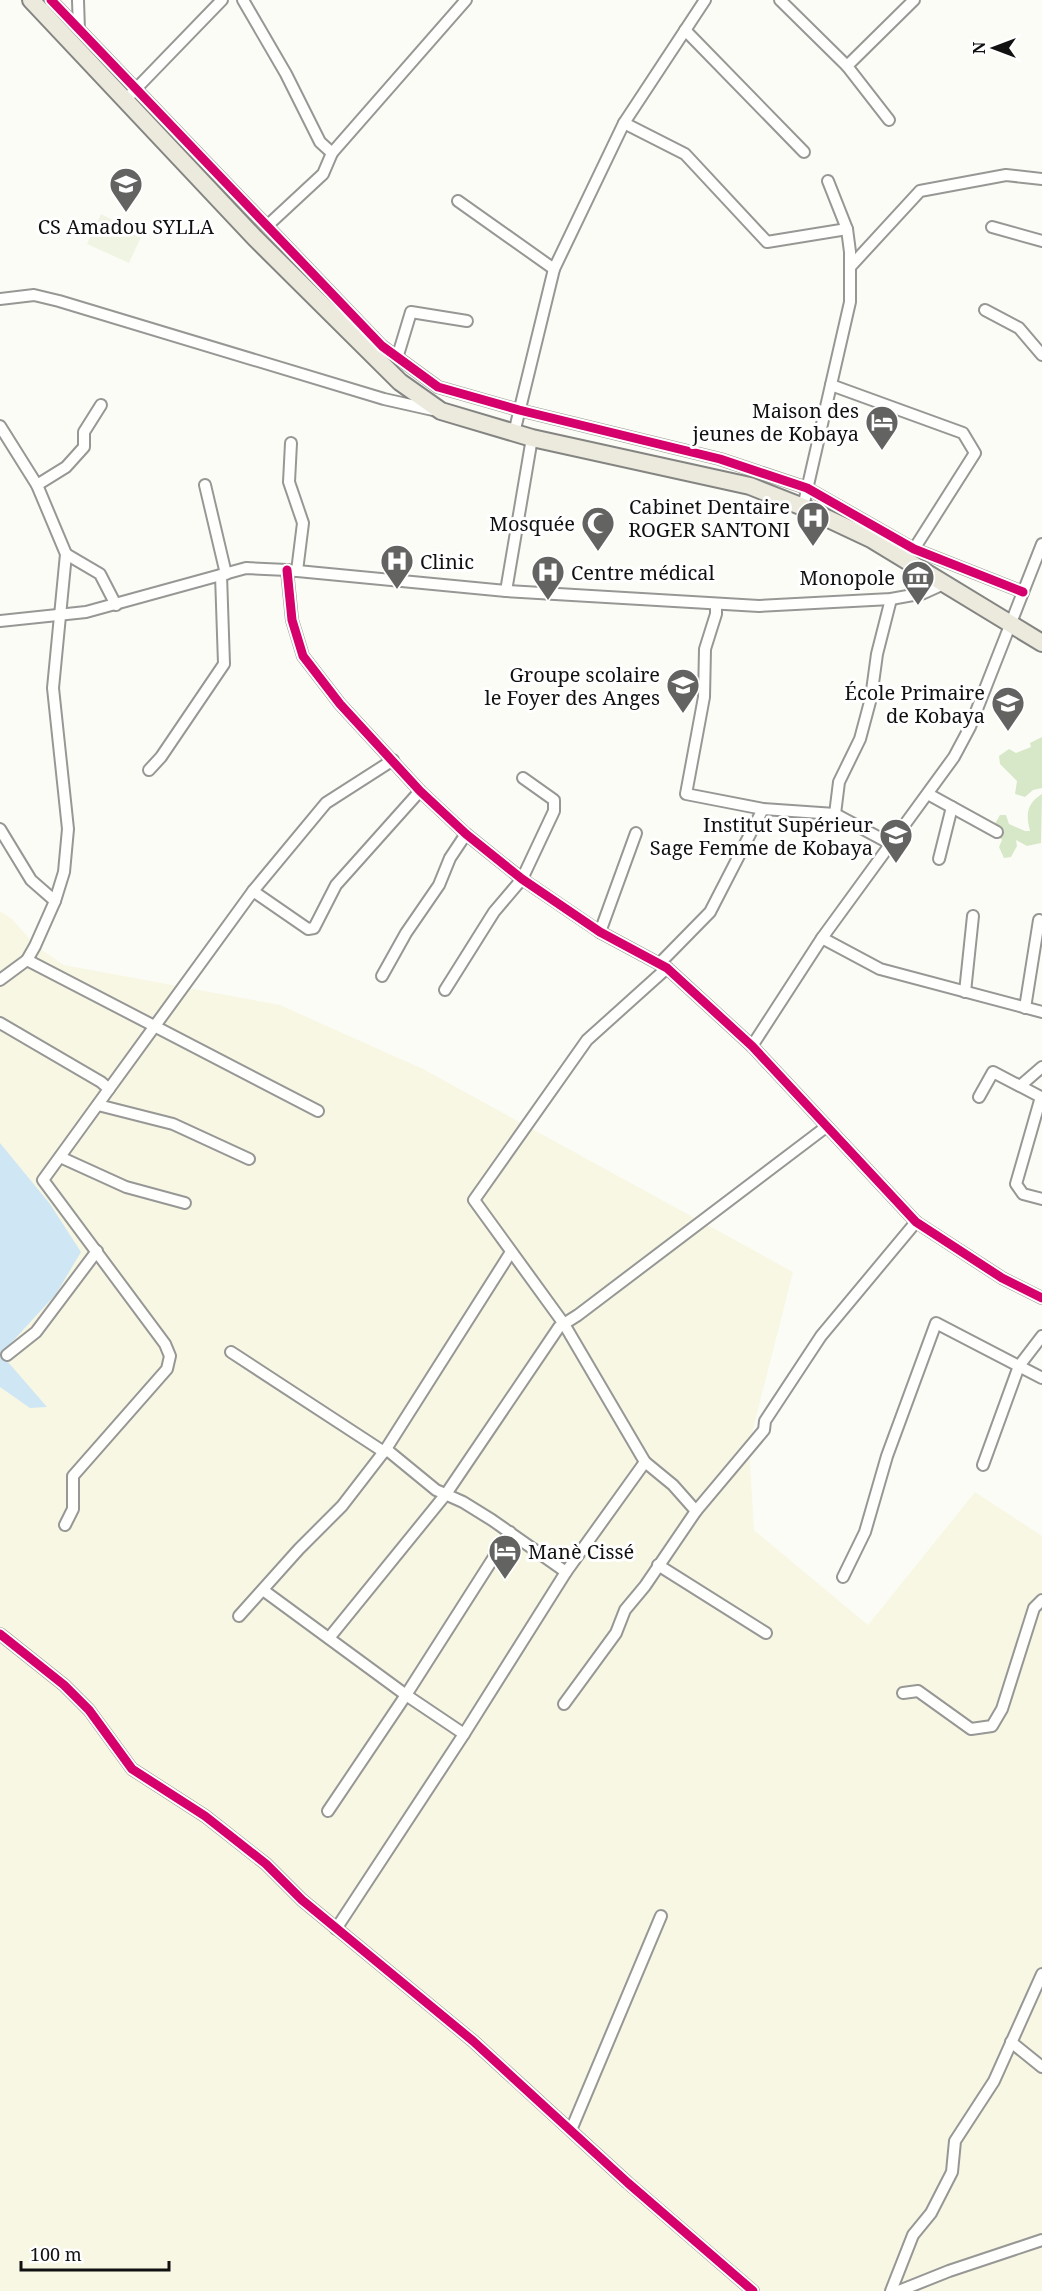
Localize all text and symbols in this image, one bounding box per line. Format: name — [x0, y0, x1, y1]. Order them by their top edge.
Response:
north arrow — [964, 18, 1024, 78]
text: N — [968, 41, 990, 54]
school or university icon: CS Amadou SYLLA — [108, 166, 144, 213]
place label: CS Amadou SYLLA — [38, 213, 215, 240]
place label: Maison des jeunes de Kobaya — [692, 397, 859, 447]
hotel icon: Maison des jeunes de Kobaya — [864, 404, 900, 451]
place label: Cabinet Dentaire ROGER SANTONI — [628, 493, 790, 543]
hospital icon: Cabinet Dentaire ROGER SANTONI — [795, 500, 831, 547]
mosque icon: Mosquée — [580, 505, 616, 552]
place label: Mosquée — [489, 510, 575, 537]
hospital icon: Clinic — [379, 543, 415, 590]
place label: Clinic — [420, 548, 474, 575]
hospital icon: Centre médical — [530, 554, 566, 601]
place label: Centre médical — [571, 559, 715, 586]
museum icon: Monopole — [900, 559, 936, 606]
place label: Monopole — [800, 564, 895, 591]
place label: Groupe scolaire le Foyer des Anges — [484, 661, 660, 711]
school or university icon: Groupe scolaire le Foyer des Anges — [665, 667, 701, 714]
place label: École Primaire de Kobaya — [844, 679, 985, 729]
school or university icon: École Primaire de Kobaya — [990, 685, 1026, 732]
place label: Institut Supérieur Sage Femme de Kobaya — [650, 811, 874, 861]
school or university icon: Institut Supérieur Sage Femme de Kobaya — [878, 817, 914, 864]
hotel icon: Manè Cissé — [487, 1533, 523, 1580]
place label: Manè Cissé — [528, 1538, 634, 1565]
scale bar — [21, 2234, 170, 2272]
text: 100 m — [30, 2242, 82, 2266]

